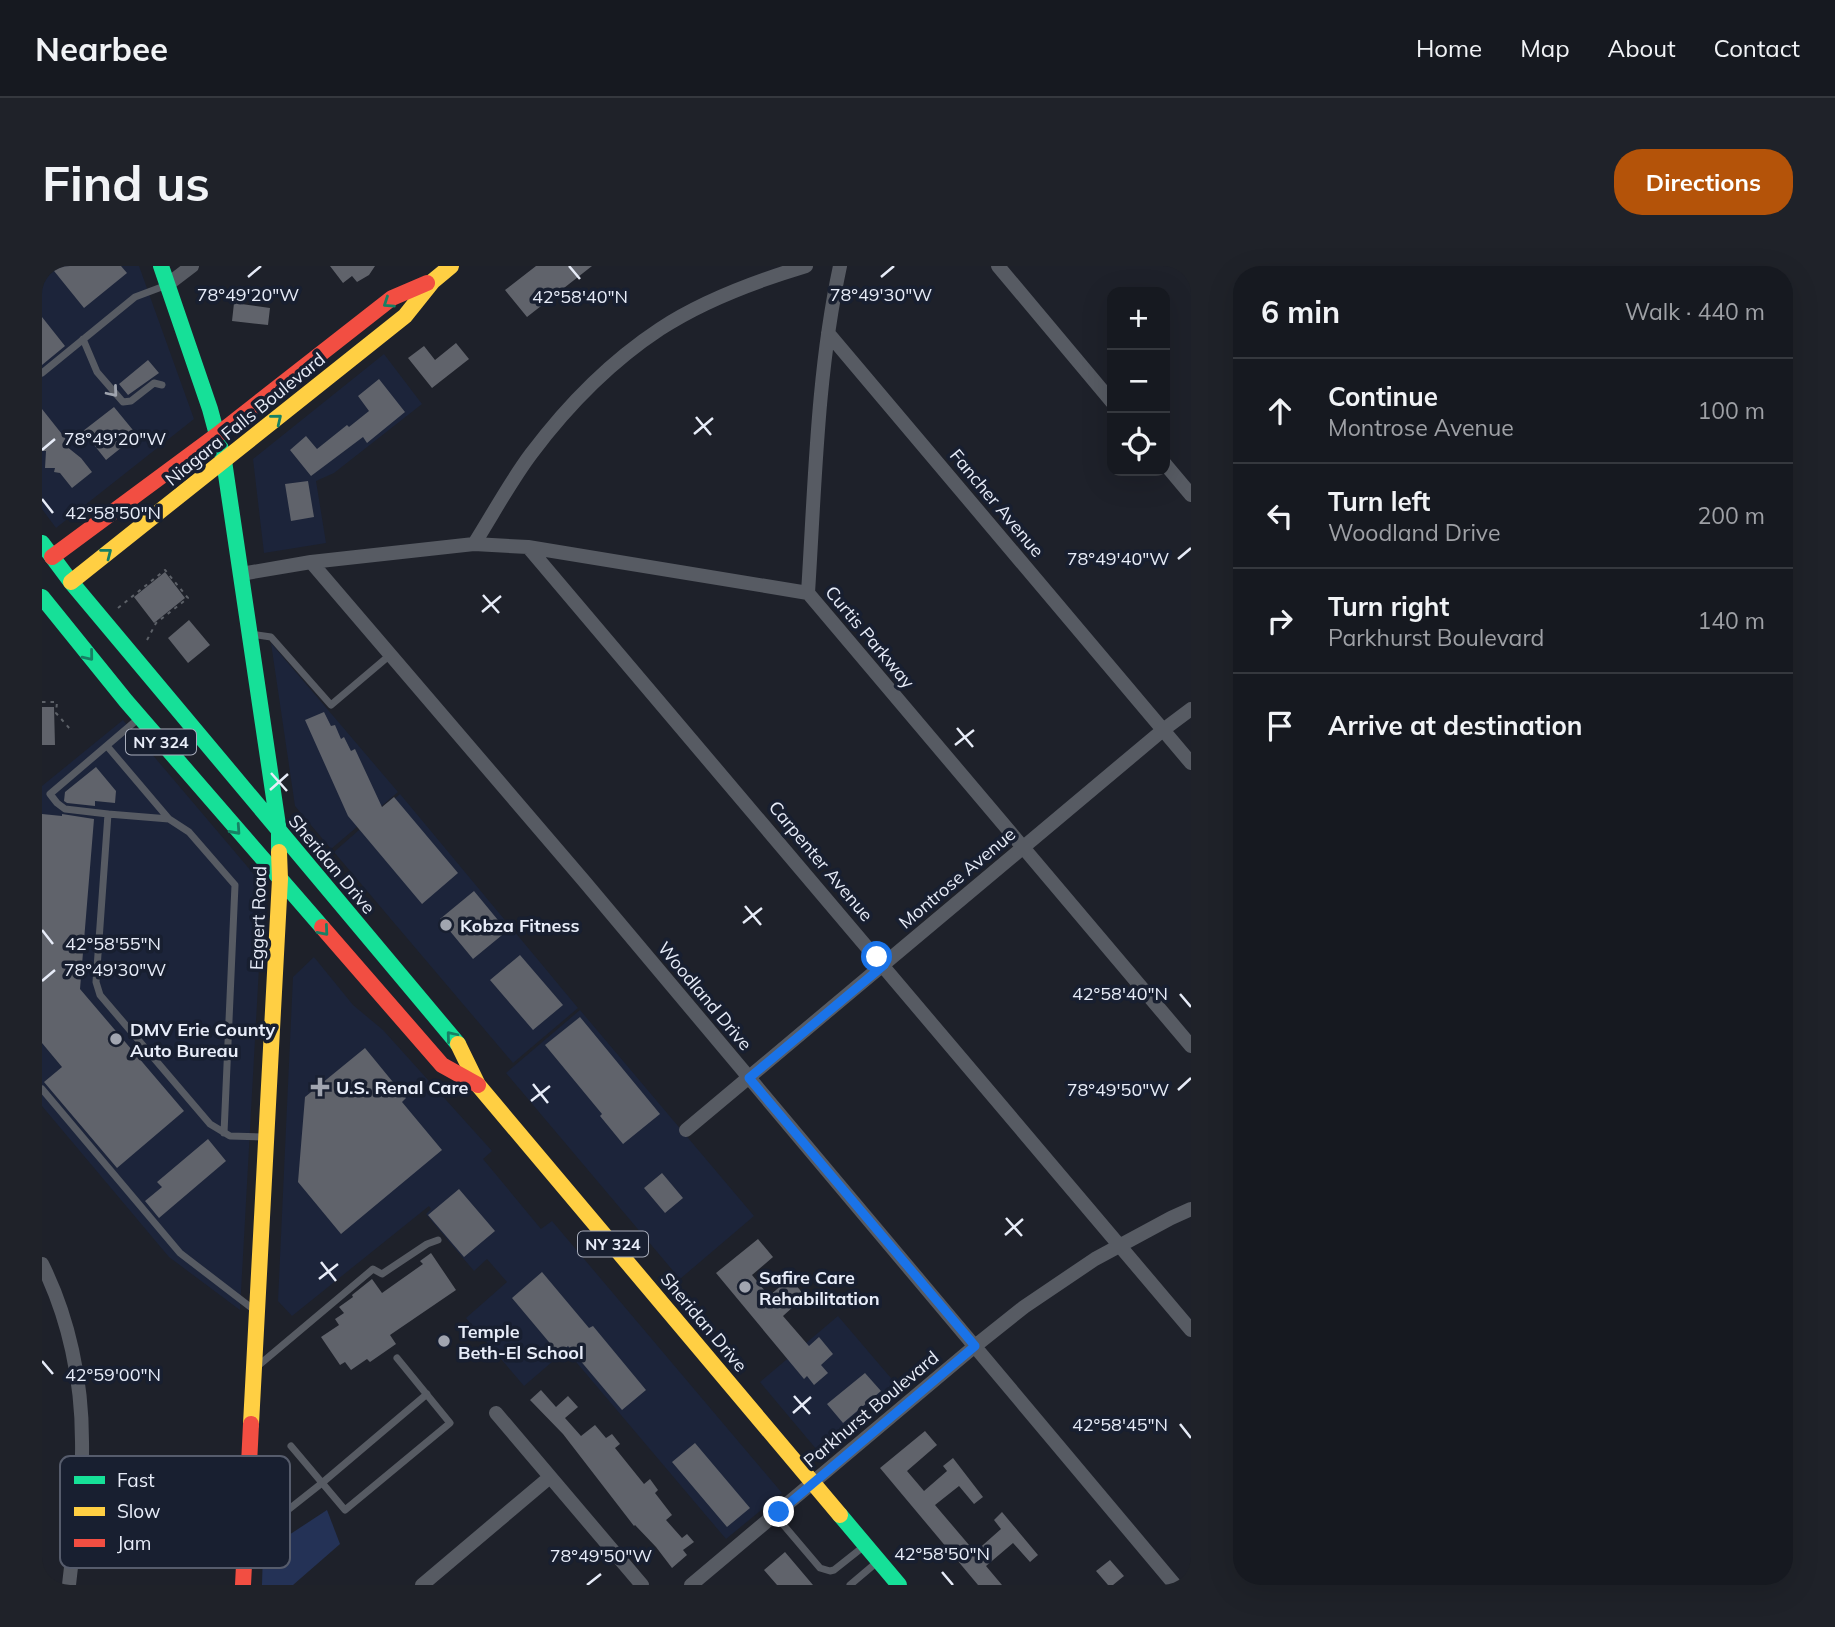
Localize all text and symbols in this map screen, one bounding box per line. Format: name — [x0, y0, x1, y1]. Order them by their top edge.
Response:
text: Nearbee — [35, 28, 168, 69]
text: Home — [1416, 33, 1482, 63]
text: Map — [1520, 33, 1570, 63]
text: About — [1608, 33, 1676, 63]
text: Contact — [1714, 33, 1800, 63]
button: Directions — [1614, 149, 1793, 215]
text: Find us — [42, 152, 210, 213]
text: 78°49'20"W — [197, 283, 299, 306]
text: 78°49'30"W — [830, 283, 932, 306]
text: 42°58'40"N — [532, 285, 628, 308]
map controls — [1107, 287, 1170, 476]
button: + — [1107, 287, 1170, 350]
text: 6 min — [1261, 293, 1340, 331]
one-way arrow — [383, 295, 396, 307]
text: Walk · 440 m — [1625, 297, 1765, 326]
street label: Niagara Falls Boulevard — [160, 347, 330, 491]
button: − — [1107, 350, 1170, 413]
text: Continue — [1328, 380, 1438, 413]
one-way arrow — [105, 383, 117, 396]
icon: ahead — [1261, 392, 1299, 430]
text: 100 m — [1697, 396, 1765, 425]
button: locate — [1107, 413, 1170, 476]
text: Montrose Avenue — [1328, 413, 1514, 442]
one-way arrow — [269, 414, 281, 427]
text: 78°49'20"W — [64, 427, 166, 450]
street label: Fancher Avenue — [945, 444, 1049, 562]
text: Turn left — [1328, 485, 1430, 518]
icon: left — [1261, 497, 1299, 535]
text: 42°58'50"N — [65, 501, 161, 524]
text: 200 m — [1697, 501, 1765, 530]
text: Woodland Drive — [1328, 518, 1500, 547]
text: 78°49'40"W — [1067, 547, 1169, 570]
one-way arrow — [100, 549, 112, 562]
street label: Curtis Parkway — [820, 581, 920, 693]
text: Turn right — [1328, 590, 1449, 623]
icon: right — [1261, 602, 1299, 640]
text: 140 m — [1697, 606, 1765, 635]
text: Parkhurst Boulevard — [1328, 623, 1544, 652]
one-way arrow — [81, 647, 93, 660]
icon: arrive — [1261, 707, 1299, 745]
text: Arrive at destination — [1328, 709, 1583, 742]
road number: NY 324 — [126, 729, 196, 755]
street label: Carpenter Avenue — [764, 796, 878, 926]
street label: Sheridan Drive — [284, 810, 380, 918]
one-way arrow — [228, 822, 240, 835]
street label: Montrose Avenue — [894, 822, 1020, 934]
street label: Eggert Road — [245, 866, 271, 970]
place label: Kobza Fitness — [460, 914, 579, 937]
marker: Kobza Fitness — [438, 917, 454, 933]
one-way arrow — [316, 922, 328, 935]
text: 42°58'55"N — [65, 932, 161, 955]
street label: Woodland Drive — [653, 937, 757, 1055]
route start — [861, 941, 892, 972]
text: 78°49'30"W — [64, 958, 166, 981]
text: 42°58'40"N — [1072, 982, 1168, 1005]
place label: DMV Erie County Auto Bureau — [130, 1018, 275, 1062]
marker: DMV Erie County Auto Bureau — [108, 1031, 124, 1047]
one-way arrow — [447, 1031, 459, 1044]
place label: U.S. Renal Care — [336, 1076, 468, 1099]
marker: U.S. Renal Care — [310, 1077, 330, 1097]
text: 78°49'50"W — [1067, 1078, 1169, 1101]
road number: NY 324 — [578, 1232, 648, 1256]
place label: Safire Care Rehabilitation — [759, 1266, 880, 1310]
street label: Sheridan Drive — [656, 1268, 752, 1376]
marker: Safire Care Rehabilitation — [737, 1279, 753, 1295]
place label: Temple Beth-El School — [458, 1320, 584, 1364]
marker: Temple Beth-El School — [436, 1333, 452, 1349]
street label: Parkhurst Boulevard — [799, 1346, 943, 1472]
text: 42°59'00"N — [65, 1363, 161, 1386]
text: 42°58'45"N — [1072, 1413, 1168, 1436]
legend — [60, 1456, 290, 1568]
text: Fast — [117, 1468, 155, 1492]
route end — [763, 1496, 794, 1527]
text: Slow — [117, 1499, 161, 1523]
text: Jam — [117, 1531, 151, 1555]
text: 42°58'50"N — [894, 1542, 990, 1565]
text: 78°49'50"W — [550, 1544, 652, 1567]

